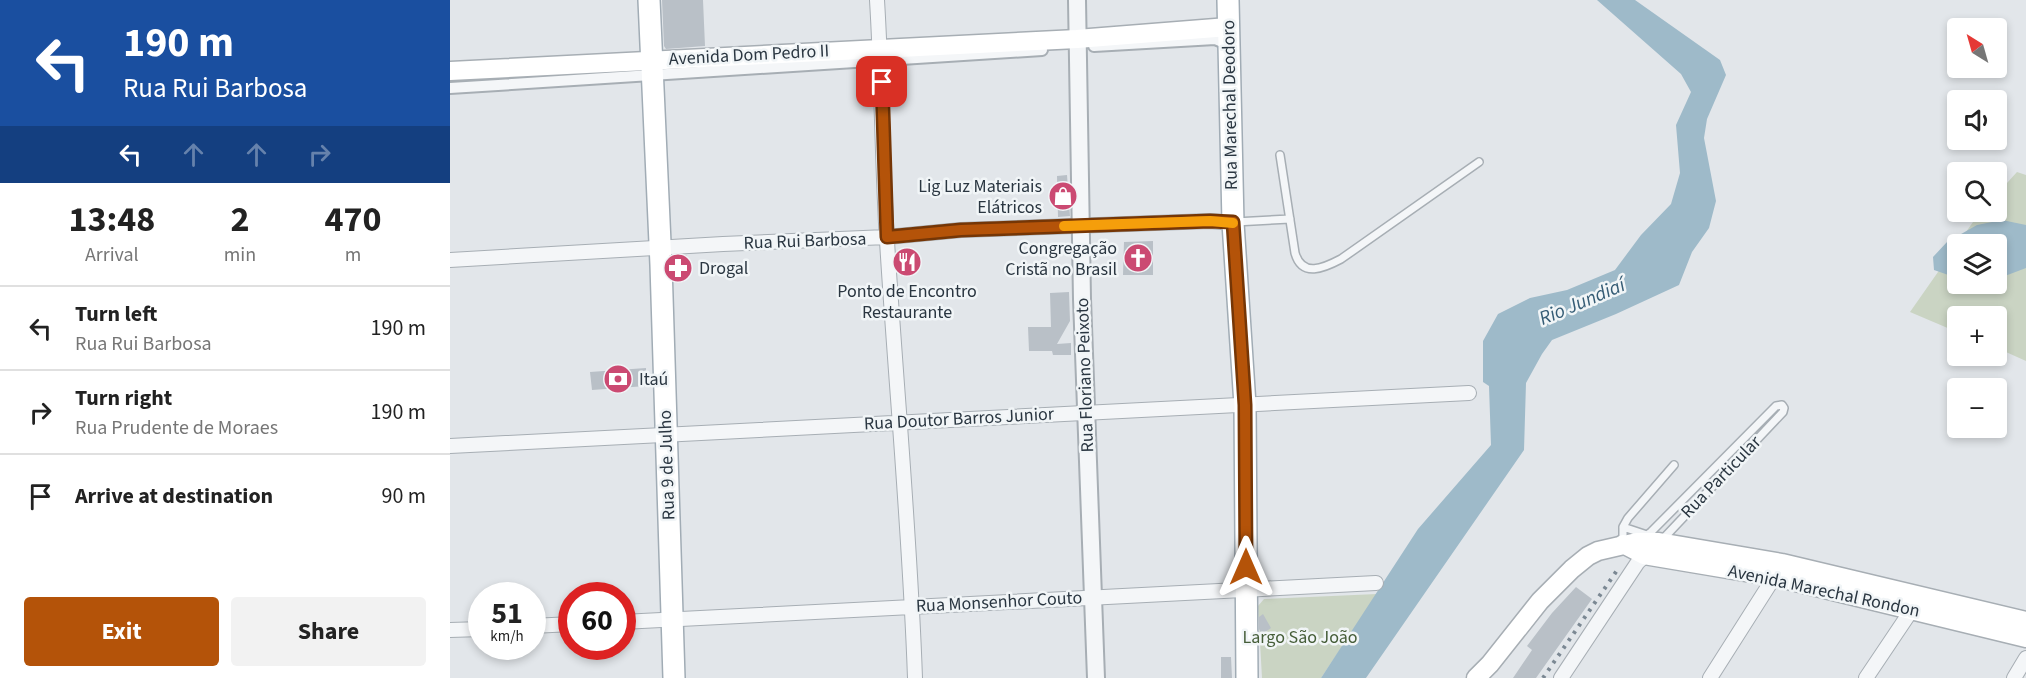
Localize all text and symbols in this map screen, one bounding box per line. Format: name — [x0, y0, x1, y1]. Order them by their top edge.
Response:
text: 190 m — [123, 13, 234, 73]
north arrow — [1947, 18, 2007, 78]
map controls — [1947, 18, 2007, 438]
street label: Rua Marechal Deodoro — [1216, 20, 1244, 190]
icon: left — [24, 24, 102, 102]
street label: Avenida Dom Pedro II — [668, 38, 830, 72]
pin — [856, 56, 907, 107]
icon: arrive — [865, 65, 898, 98]
text: Rua Rui Barbosa — [123, 69, 307, 108]
button: sound — [1947, 90, 2007, 150]
icon: left — [114, 138, 147, 171]
icon: ahead — [177, 138, 210, 171]
icon: ahead — [240, 138, 273, 171]
icon: right — [303, 138, 336, 171]
button: search — [1947, 162, 2007, 222]
place label: Lig Luz Materiais Elátricos — [918, 174, 1042, 220]
shop icon: Lig Luz Materiais Elátricos — [1047, 180, 1079, 212]
text: 13:48 — [68, 194, 155, 245]
text: 2 — [230, 194, 249, 245]
text: 470 — [325, 194, 382, 245]
street label: Rua Rui Barbosa — [743, 226, 867, 256]
button: layers — [1947, 234, 2007, 294]
place label: Congregação Cristã no Brasil — [1005, 236, 1117, 282]
text: Arrival — [85, 241, 139, 269]
text: min — [224, 241, 256, 269]
text: m — [345, 241, 361, 269]
church icon: Congregação Cristã no Brasil — [1122, 242, 1154, 274]
restaurant icon: Ponto de Encontro Restaurante — [891, 246, 923, 278]
pharmacy icon: Drogal — [662, 252, 694, 284]
place label: Drogal — [699, 256, 748, 281]
water label: Rio Jundiaí — [1535, 270, 1632, 333]
place label: Ponto de Encontro Restaurante — [837, 279, 977, 325]
street label: Rua Floriano Peixoto — [1070, 297, 1100, 453]
text: Turn left — [75, 298, 157, 330]
button: + — [1947, 306, 2007, 366]
icon: left — [24, 312, 57, 345]
text: 190 m — [371, 312, 426, 344]
text: Rua Rui Barbosa — [75, 330, 212, 358]
bank icon: Itaú — [602, 363, 634, 395]
place label: Itaú — [639, 367, 668, 392]
button: − — [1947, 378, 2007, 438]
text: Turn right — [75, 382, 172, 414]
icon: right — [24, 396, 57, 429]
text: 190 m — [371, 396, 426, 428]
street label: Rua Doutor Barros Junior — [863, 401, 1055, 436]
street label: Rua 9 de Julho — [653, 409, 681, 521]
text: Rua Prudente de Moraes — [75, 414, 278, 442]
street label: Rua Particular — [1675, 430, 1767, 524]
icon: arrive — [24, 480, 57, 513]
text: Arrive at destination — [75, 480, 273, 512]
text: 90 m — [381, 480, 426, 512]
position arrow — [1214, 535, 1278, 599]
street label: Avenida Marechal Rondon — [1726, 558, 1922, 624]
speed limit sign: 60 — [558, 582, 636, 660]
street label: Rua Monsenhor Couto — [915, 585, 1083, 619]
text: 51 — [491, 592, 523, 635]
button: Exit — [24, 597, 219, 666]
button: Share — [231, 597, 426, 666]
park label: Largo São João — [1242, 625, 1358, 650]
text: km/h — [490, 626, 524, 647]

